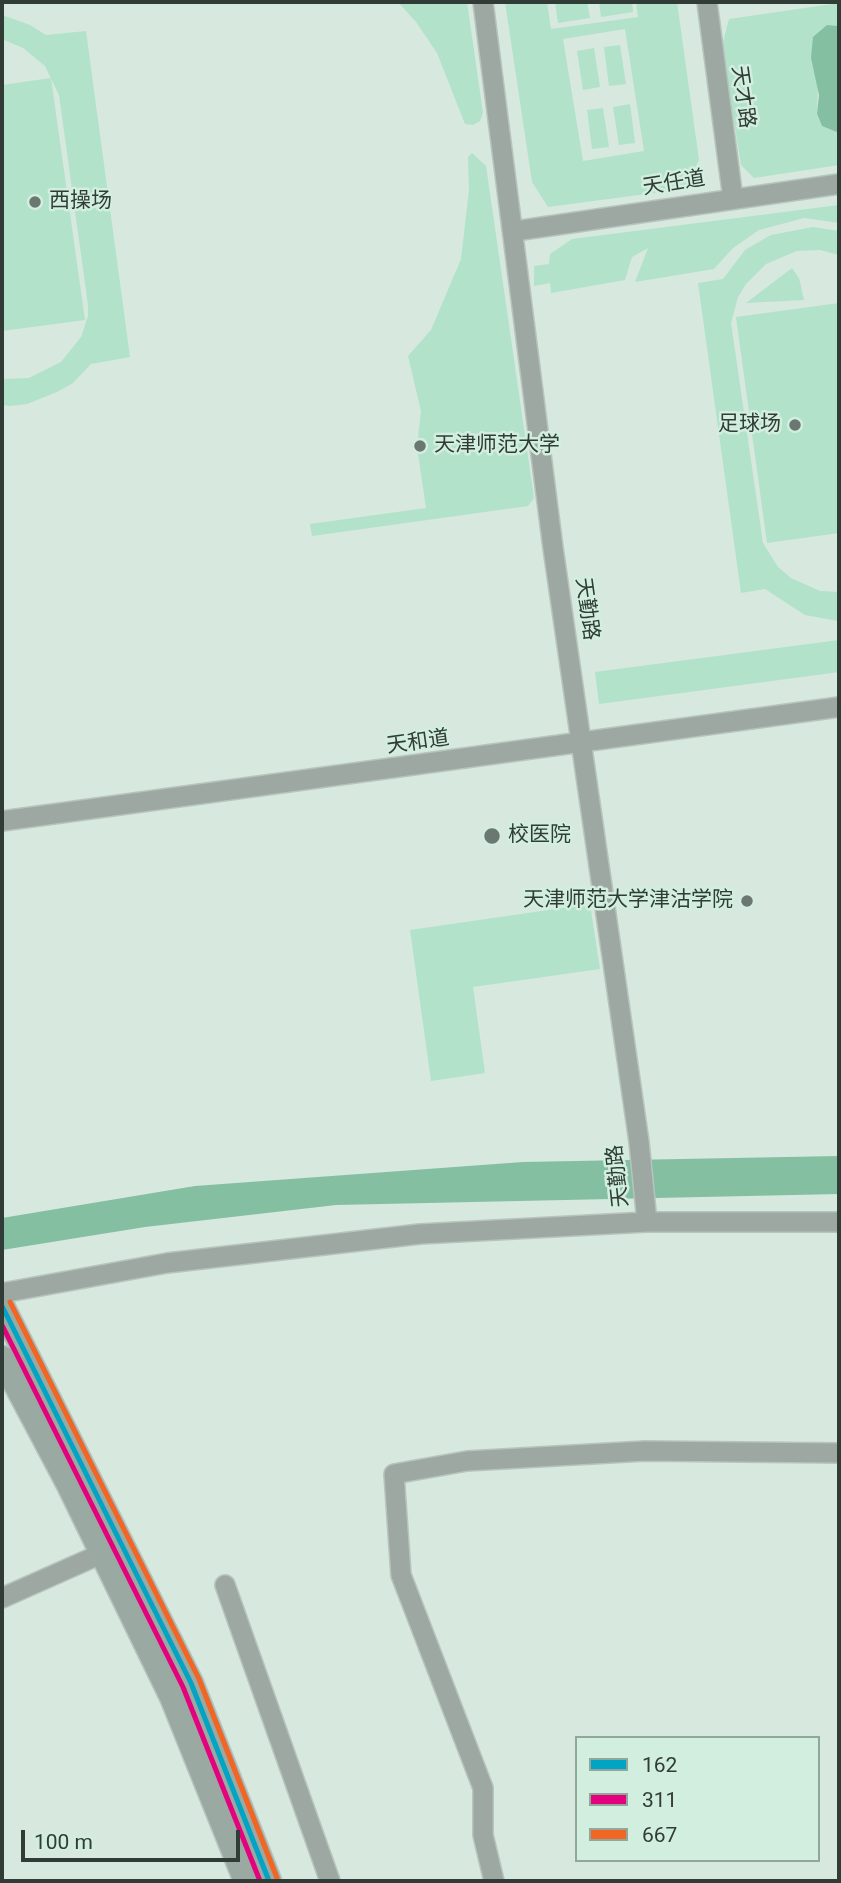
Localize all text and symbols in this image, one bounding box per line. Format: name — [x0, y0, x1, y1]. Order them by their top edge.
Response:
street label: 天才路 — [725, 64, 759, 130]
street label: 天任道 — [641, 167, 707, 201]
place label: 西操场 — [49, 189, 112, 215]
marker: 西操场 — [27, 194, 43, 210]
place label: 足球场 — [718, 412, 781, 438]
marker: 足球场 — [787, 417, 803, 433]
place label: 天津师范大学 — [434, 433, 560, 459]
marker: 天津师范大学 — [412, 438, 428, 454]
street label: 天勤路 — [569, 576, 603, 642]
street label: 天和道 — [385, 726, 451, 760]
place label: 校医院 — [508, 823, 571, 849]
marker: 校医院 — [482, 826, 502, 846]
place label: 天津师范大学津沽学院 — [523, 888, 733, 914]
marker: 天津师范大学津沽学院 — [739, 893, 755, 909]
street label: 天勤路 — [603, 1143, 635, 1209]
legend — [575, 1736, 820, 1862]
text: 162 — [642, 1753, 677, 1777]
text: 311 — [642, 1788, 677, 1812]
scale bar — [24, 1816, 243, 1860]
text: 667 — [642, 1823, 677, 1847]
text: 100 m — [34, 1830, 93, 1854]

